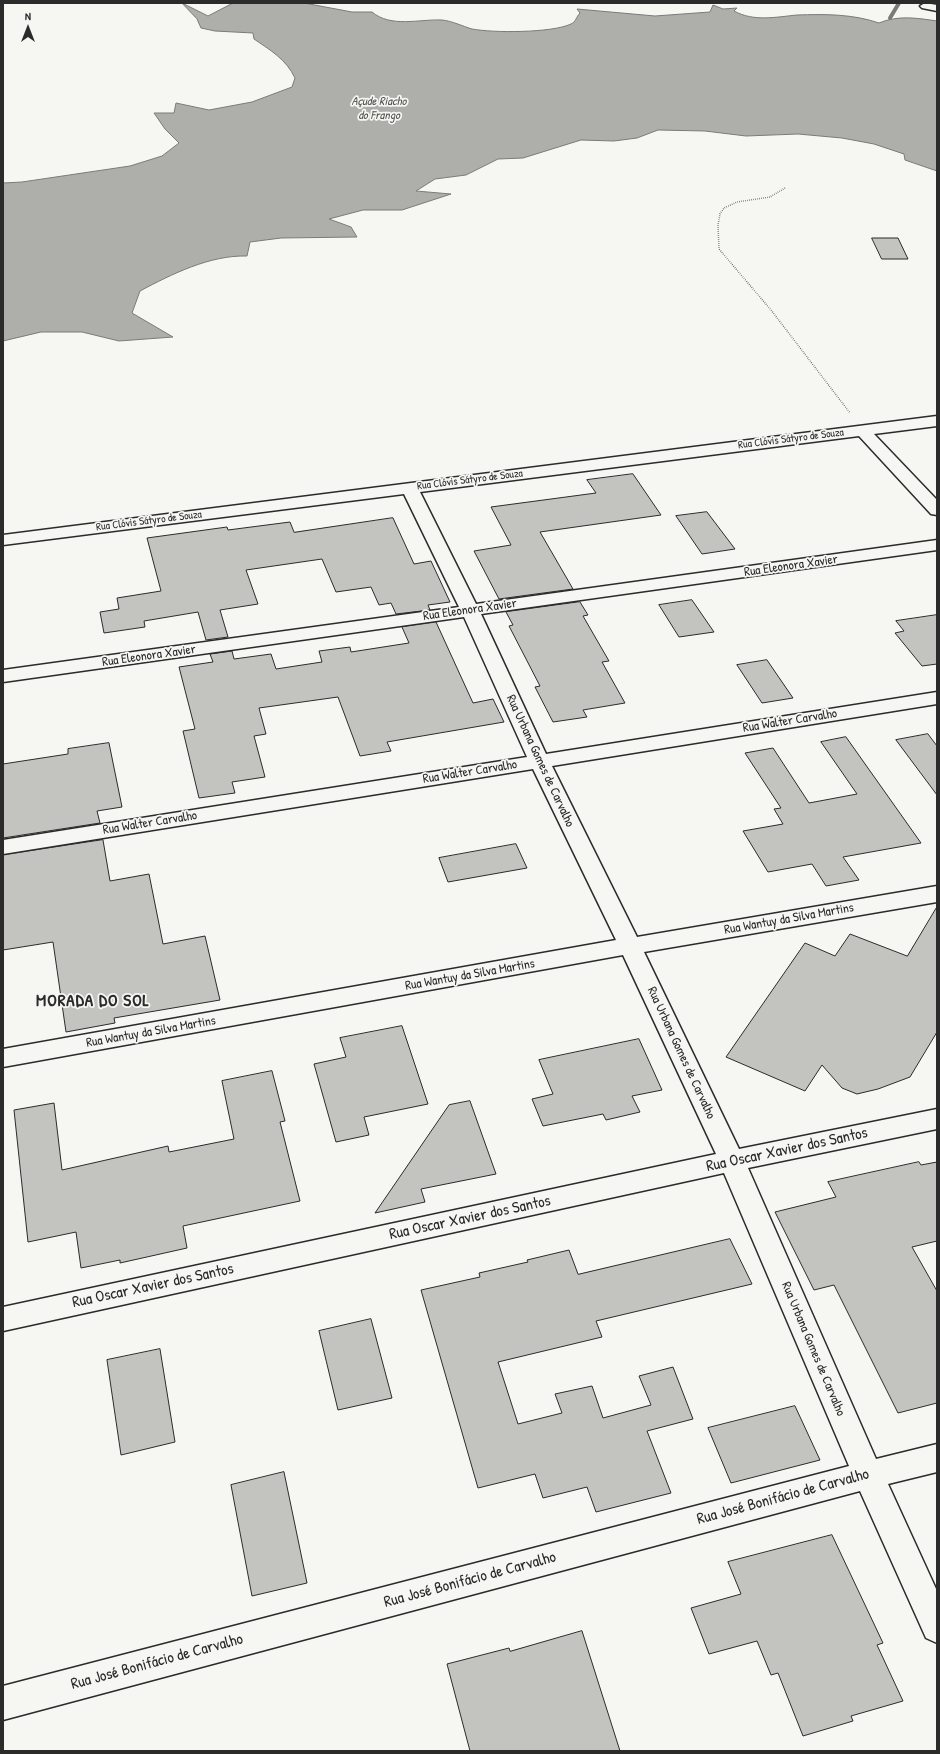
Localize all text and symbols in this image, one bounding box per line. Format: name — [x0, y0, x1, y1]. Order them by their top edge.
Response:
north arrow — [8, 8, 48, 48]
text: N — [25, 9, 31, 23]
water label: Açude Riacho do Frango — [352, 95, 406, 123]
street label: Rua Clóvis Sátyro de Souza — [737, 426, 845, 452]
street label: Rua Clóvis Sátyro de Souza — [416, 467, 524, 493]
street label: Rua Clóvis Sátyro de Souza — [95, 508, 203, 534]
street label: Rua Eleonora Xavier — [743, 552, 839, 580]
street label: Rua Eleonora Xavier — [422, 596, 518, 624]
street label: Rua Eleonora Xavier — [101, 642, 197, 670]
street label: Rua Urbana Gomes de Carvalho — [502, 692, 578, 830]
street label: Rua Walter Carvalho — [742, 706, 838, 736]
street label: Rua Walter Carvalho — [422, 757, 518, 787]
street label: Rua Walter Carvalho — [102, 808, 198, 838]
street label: Rua Wantuy da Silva Martins — [723, 900, 855, 938]
street label: Rua Wantuy da Silva Martins — [404, 956, 536, 994]
street label: Rua Urbana Gomes de Carvalho — [643, 984, 719, 1122]
district label: MORADA DO SOL — [36, 991, 150, 1011]
street label: Rua Wantuy da Silva Martins — [85, 1013, 217, 1051]
street label: Rua Oscar Xavier dos Santos — [705, 1124, 869, 1176]
street label: Rua Oscar Xavier dos Santos — [388, 1192, 552, 1244]
street label: Rua Oscar Xavier dos Santos — [71, 1260, 235, 1312]
street label: Rua Urbana Gomes de Carvalho — [778, 1280, 848, 1418]
street label: Rua José Bonifácio de Carvalho — [695, 1465, 871, 1529]
street label: Rua José Bonifácio de Carvalho — [382, 1548, 558, 1612]
street label: Rua José Bonifácio de Carvalho — [69, 1630, 245, 1694]

